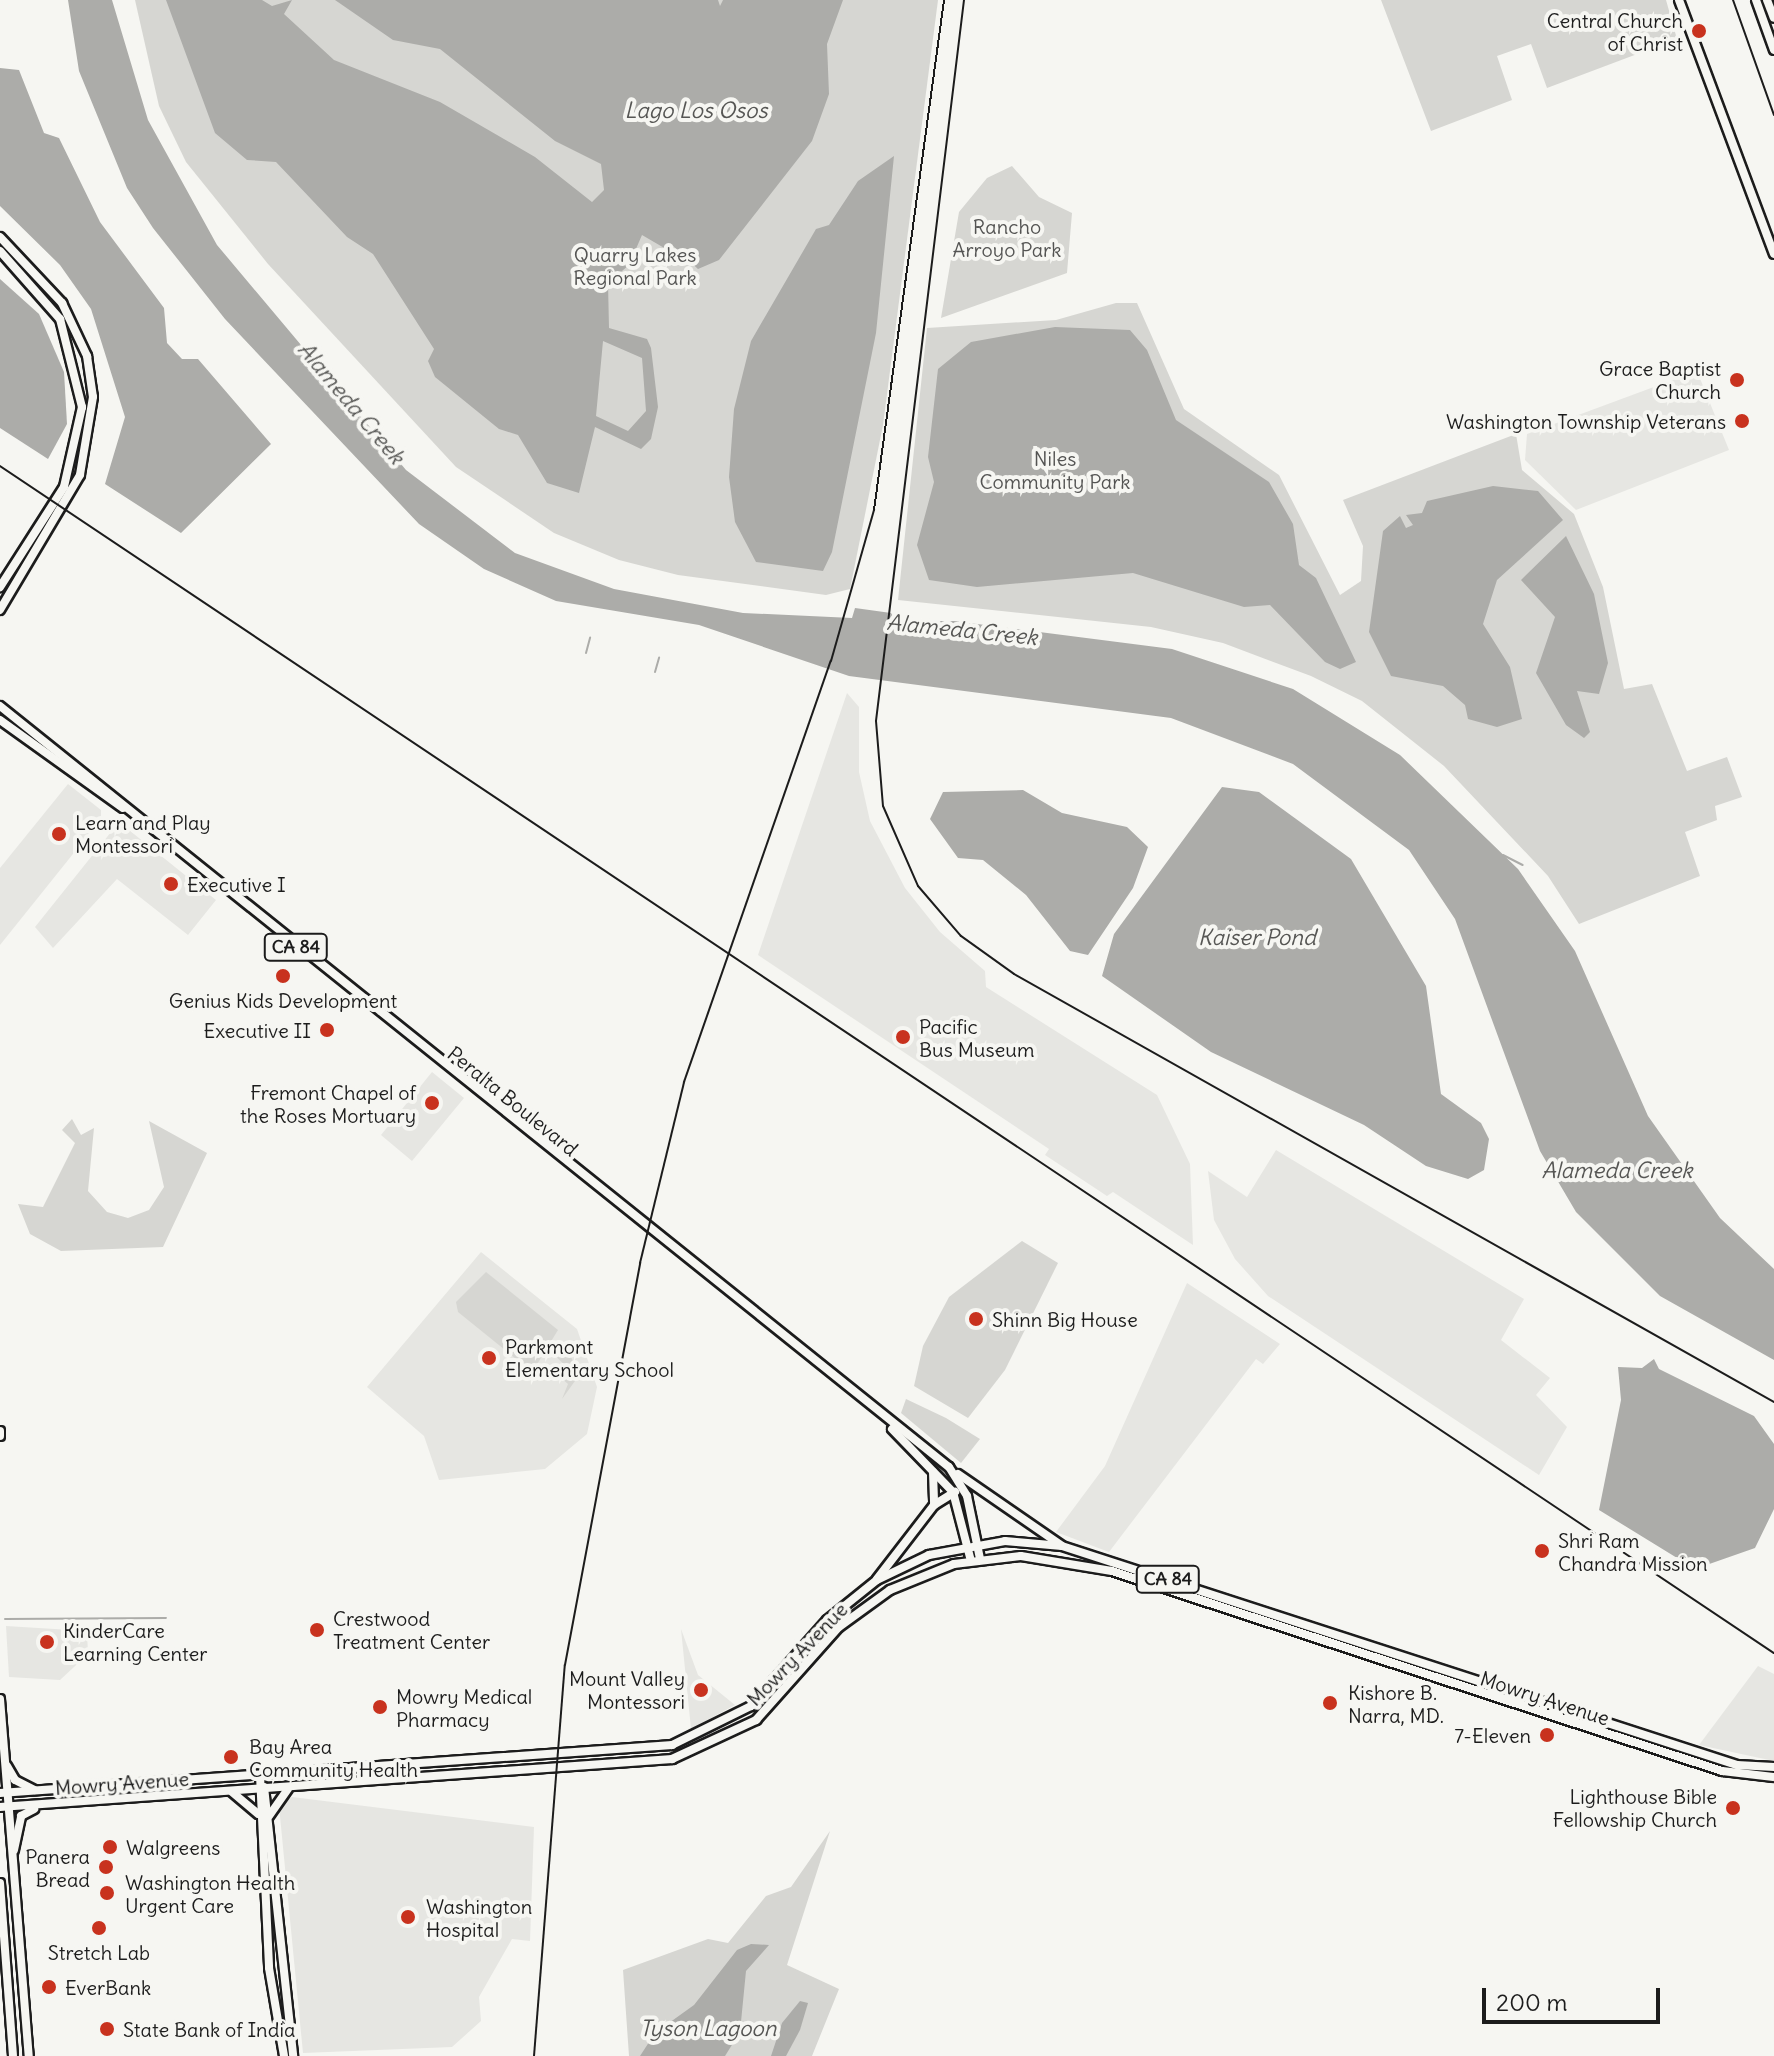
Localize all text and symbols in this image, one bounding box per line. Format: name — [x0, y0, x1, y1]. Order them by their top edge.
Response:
place label: Central Church of Christ — [1547, 8, 1683, 55]
marker: Central Church of Christ — [1690, 22, 1708, 40]
water label: Lago Los Osos — [625, 98, 767, 124]
park label: Rancho Arroyo Park — [953, 215, 1061, 262]
park label: Quarry Lakes Regional Park — [573, 243, 697, 290]
water label: Alameda Creek — [292, 337, 410, 469]
place label: Grace Baptist Church — [1599, 356, 1721, 403]
marker: Grace Baptist Church — [1728, 371, 1746, 389]
place label: Washington Township Veterans — [1446, 409, 1726, 433]
marker: Washington Township Veterans — [1733, 412, 1751, 430]
park label: Niles Community Park — [979, 447, 1131, 494]
water label: Alameda Creek — [885, 609, 1039, 651]
place label: Learn and Play Montessori — [75, 810, 211, 857]
marker: Learn and Play Montessori — [50, 825, 68, 843]
place label: Executive I — [187, 872, 286, 896]
marker: Executive I — [162, 875, 180, 893]
water label: Kaiser Pond — [1198, 925, 1316, 951]
road number: CA 84 — [262, 933, 330, 961]
marker: Genius Kids Development — [274, 967, 292, 985]
place label: Genius Kids Development — [169, 988, 397, 1012]
place label: Pacific Bus Museum — [919, 1014, 1035, 1061]
place label: Executive II — [204, 1018, 311, 1042]
marker: Executive II — [318, 1021, 336, 1039]
marker: Pacific Bus Museum — [894, 1028, 912, 1046]
street label: Peralta Boulevard — [443, 1041, 583, 1161]
place label: Fremont Chapel of the Roses Mortuary — [240, 1080, 416, 1127]
marker: Fremont Chapel of the Roses Mortuary — [423, 1094, 441, 1112]
water label: Alameda Creek — [1541, 1158, 1693, 1184]
place label: Shinn Big House — [992, 1307, 1138, 1331]
marker: Shinn Big House — [967, 1310, 985, 1328]
place label: Parkmont Elementary School — [505, 1334, 674, 1381]
marker: Parkmont Elementary School — [480, 1349, 498, 1367]
place label: Shri Ram Chandra Mission — [1558, 1528, 1708, 1575]
marker: Shri Ram Chandra Mission — [1533, 1542, 1551, 1560]
road number: CA 84 — [1134, 1565, 1202, 1593]
street label: Mowry Avenue — [742, 1597, 852, 1711]
place label: Crestwood Treatment Center — [333, 1606, 490, 1653]
place label: KinderCare Learning Center — [63, 1618, 207, 1665]
marker: Crestwood Treatment Center — [308, 1621, 326, 1639]
marker: KinderCare Learning Center — [38, 1633, 56, 1651]
place label: Mount Valley Montessori — [569, 1666, 685, 1713]
street label: Mowry Avenue — [1477, 1666, 1613, 1730]
place label: Kishore B. Narra, MD. — [1348, 1680, 1444, 1727]
marker: Mount Valley Montessori — [692, 1681, 710, 1699]
place label: Mowry Medical Pharmacy — [396, 1684, 532, 1731]
marker: Kishore B. Narra, MD. — [1319, 1692, 1341, 1714]
marker: Mowry Medical Pharmacy — [371, 1698, 389, 1716]
place label: 7-Eleven — [1454, 1723, 1531, 1747]
marker: 7-Eleven — [1538, 1726, 1556, 1744]
place label: Bay Area Community Health — [249, 1734, 418, 1781]
marker: Bay Area Community Health — [220, 1746, 242, 1768]
street label: Mowry Avenue — [54, 1766, 190, 1800]
place label: Lighthouse Bible Fellowship Church — [1553, 1784, 1717, 1831]
marker: Lighthouse Bible Fellowship Church — [1724, 1799, 1742, 1817]
place label: Walgreens — [126, 1835, 220, 1859]
marker: Walgreens — [101, 1838, 119, 1856]
place label: Panera Bread — [25, 1844, 90, 1891]
marker: Panera Bread — [97, 1858, 115, 1876]
place label: Washington Health Urgent Care — [125, 1870, 295, 1917]
marker: Washington Health Urgent Care — [96, 1882, 118, 1904]
place label: Washington Hospital — [426, 1894, 532, 1941]
marker: Washington Hospital — [397, 1906, 419, 1928]
marker: Stretch Lab — [90, 1919, 108, 1937]
place label: Stretch Lab — [48, 1940, 150, 1964]
scale bar — [1486, 1972, 1664, 2022]
place label: EverBank — [65, 1975, 151, 1999]
marker: EverBank — [40, 1978, 58, 1996]
text: 200 m — [1496, 1987, 1568, 2017]
water label: Tyson Lagoon — [640, 2016, 776, 2042]
place label: State Bank of India — [123, 2017, 295, 2041]
marker: State Bank of India — [98, 2020, 116, 2038]

